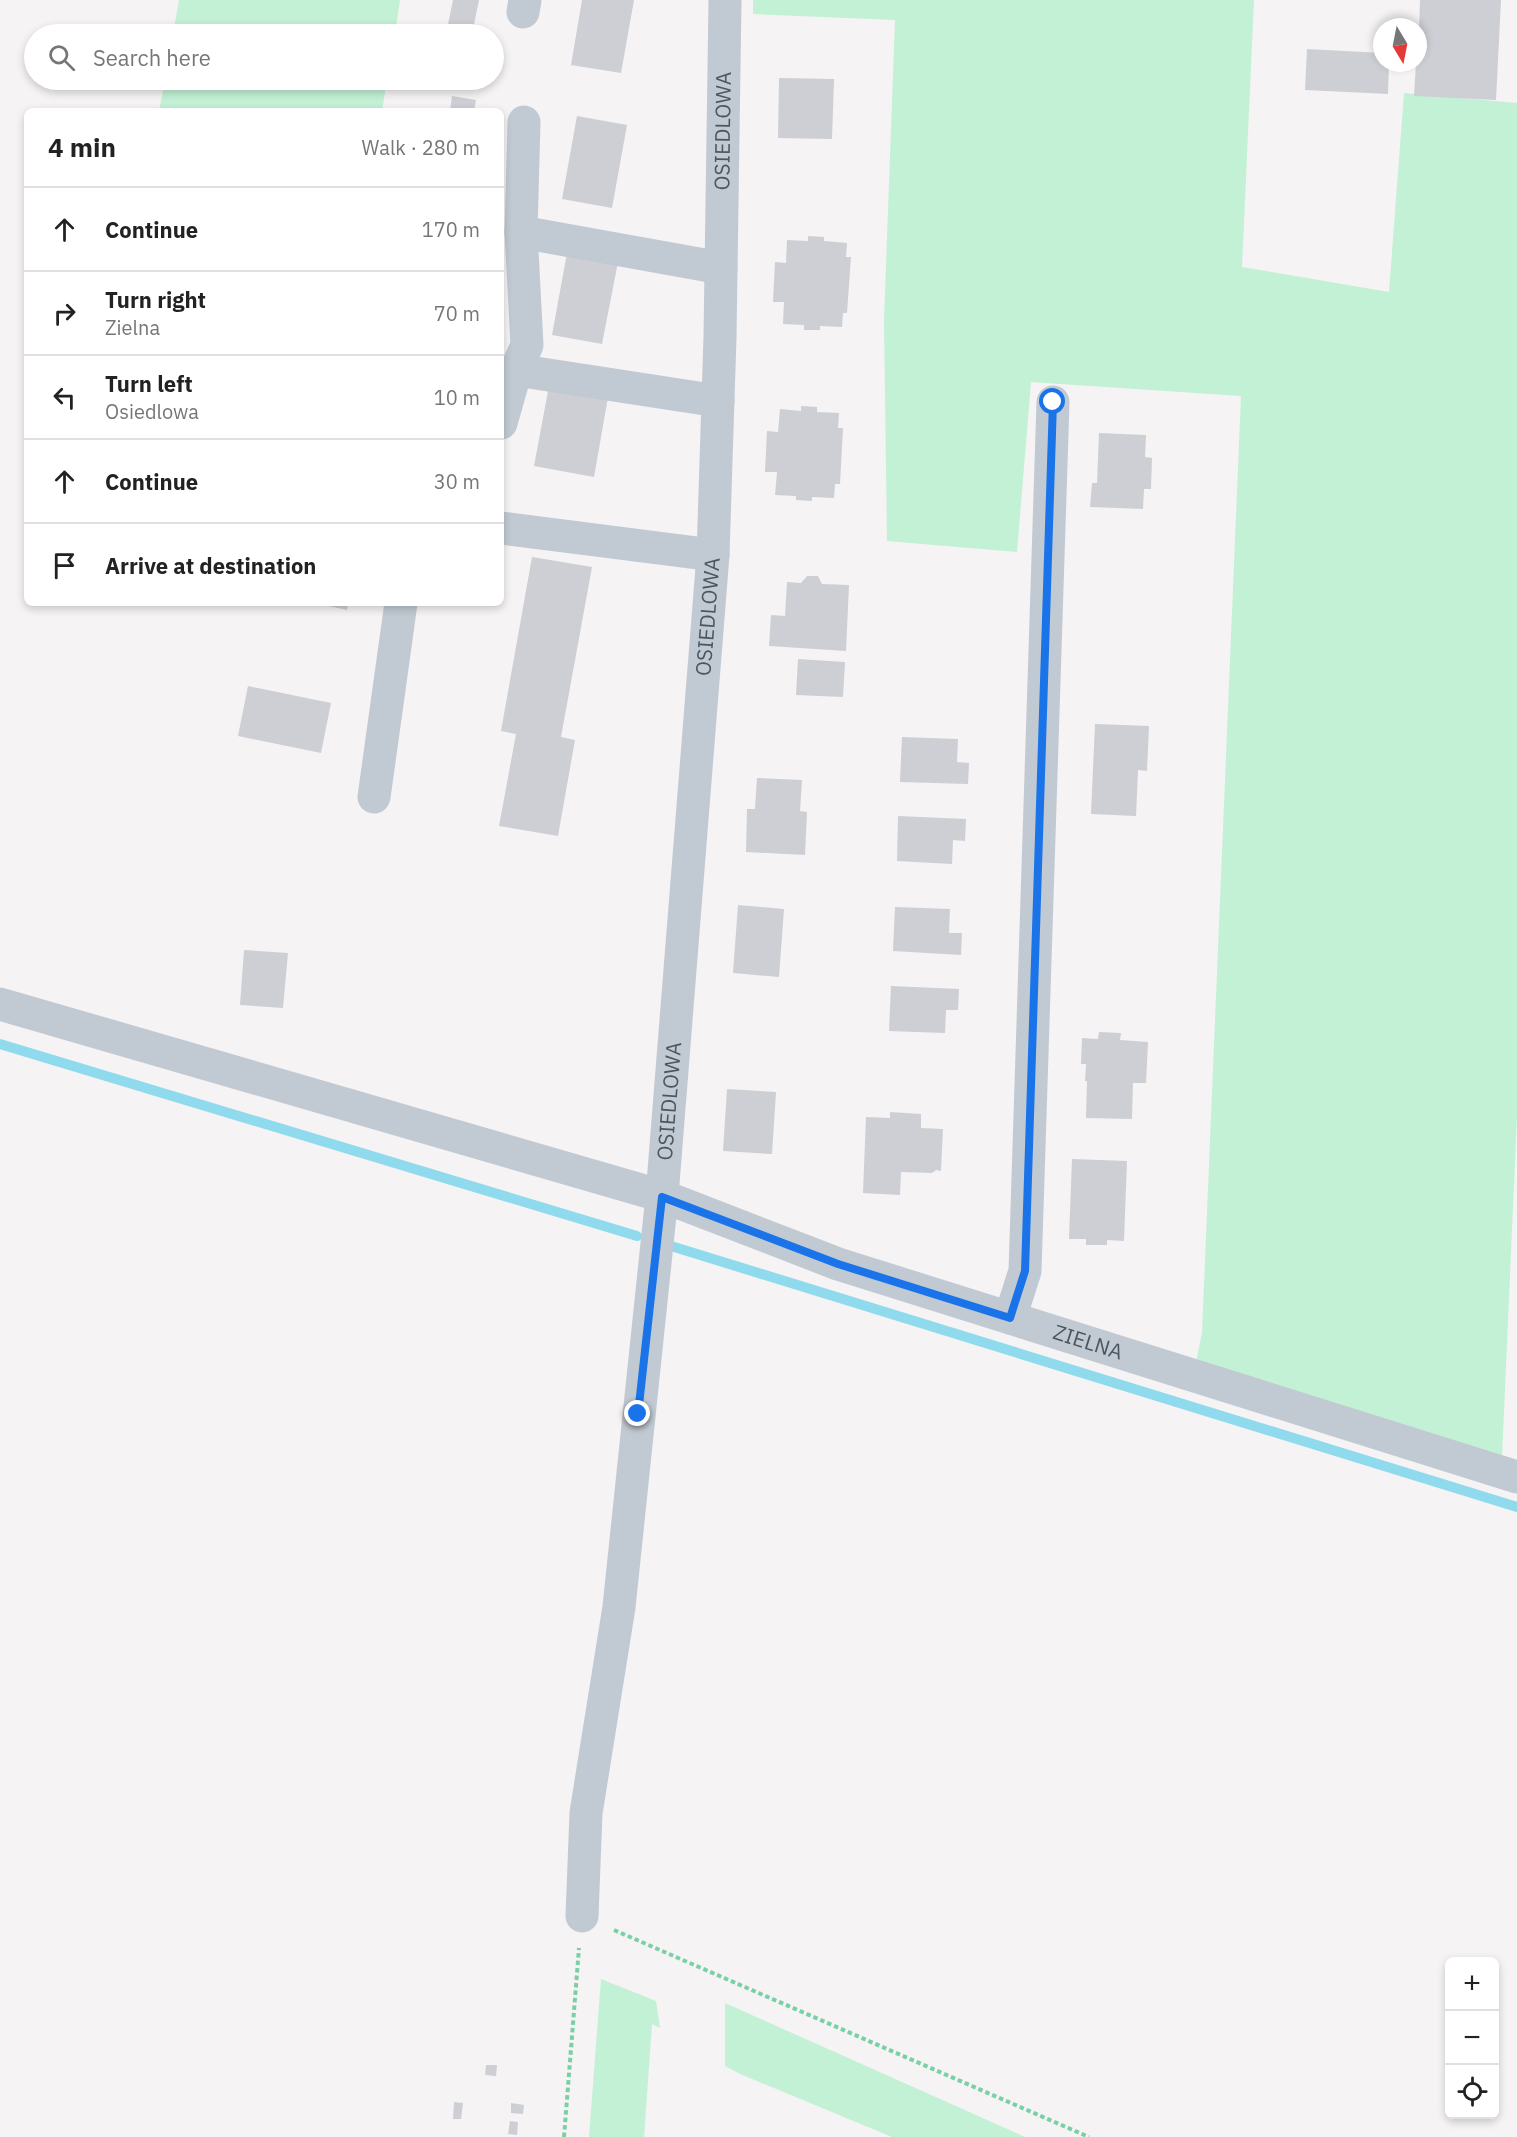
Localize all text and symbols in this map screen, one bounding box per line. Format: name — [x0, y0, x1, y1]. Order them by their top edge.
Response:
north arrow — [1373, 18, 1427, 72]
search box — [24, 24, 504, 90]
icon: search — [45, 41, 78, 74]
text: Search here — [93, 43, 211, 72]
street label: OSIEDLOWA — [707, 72, 737, 191]
text: 4 min — [48, 130, 116, 164]
text: Walk · 280 m — [362, 134, 480, 161]
icon: ahead — [48, 213, 81, 246]
text: Continue — [105, 215, 198, 244]
text: 170 m — [422, 216, 480, 243]
text: Turn right — [105, 285, 206, 314]
icon: right — [48, 297, 81, 330]
text: 70 m — [434, 300, 480, 327]
text: Zielna — [105, 314, 160, 341]
text: Turn left — [105, 369, 193, 398]
icon: left — [48, 381, 81, 414]
text: 10 m — [434, 384, 480, 411]
route start — [1039, 388, 1065, 414]
text: Osiedlowa — [105, 398, 199, 425]
icon: ahead — [48, 465, 81, 498]
text: Continue — [105, 467, 198, 496]
text: 30 m — [434, 468, 480, 495]
icon: arrive — [48, 549, 81, 582]
text: Arrive at destination — [105, 551, 316, 580]
street label: OSIEDLOWA — [688, 556, 726, 677]
street label: OSIEDLOWA — [650, 1041, 687, 1161]
street label: ZIELNA — [1050, 1317, 1127, 1366]
route end — [624, 1400, 650, 1426]
map controls — [1445, 1957, 1499, 2119]
button: + — [1445, 1957, 1499, 2011]
button: − — [1445, 2011, 1499, 2065]
button: locate — [1445, 2065, 1499, 2119]

